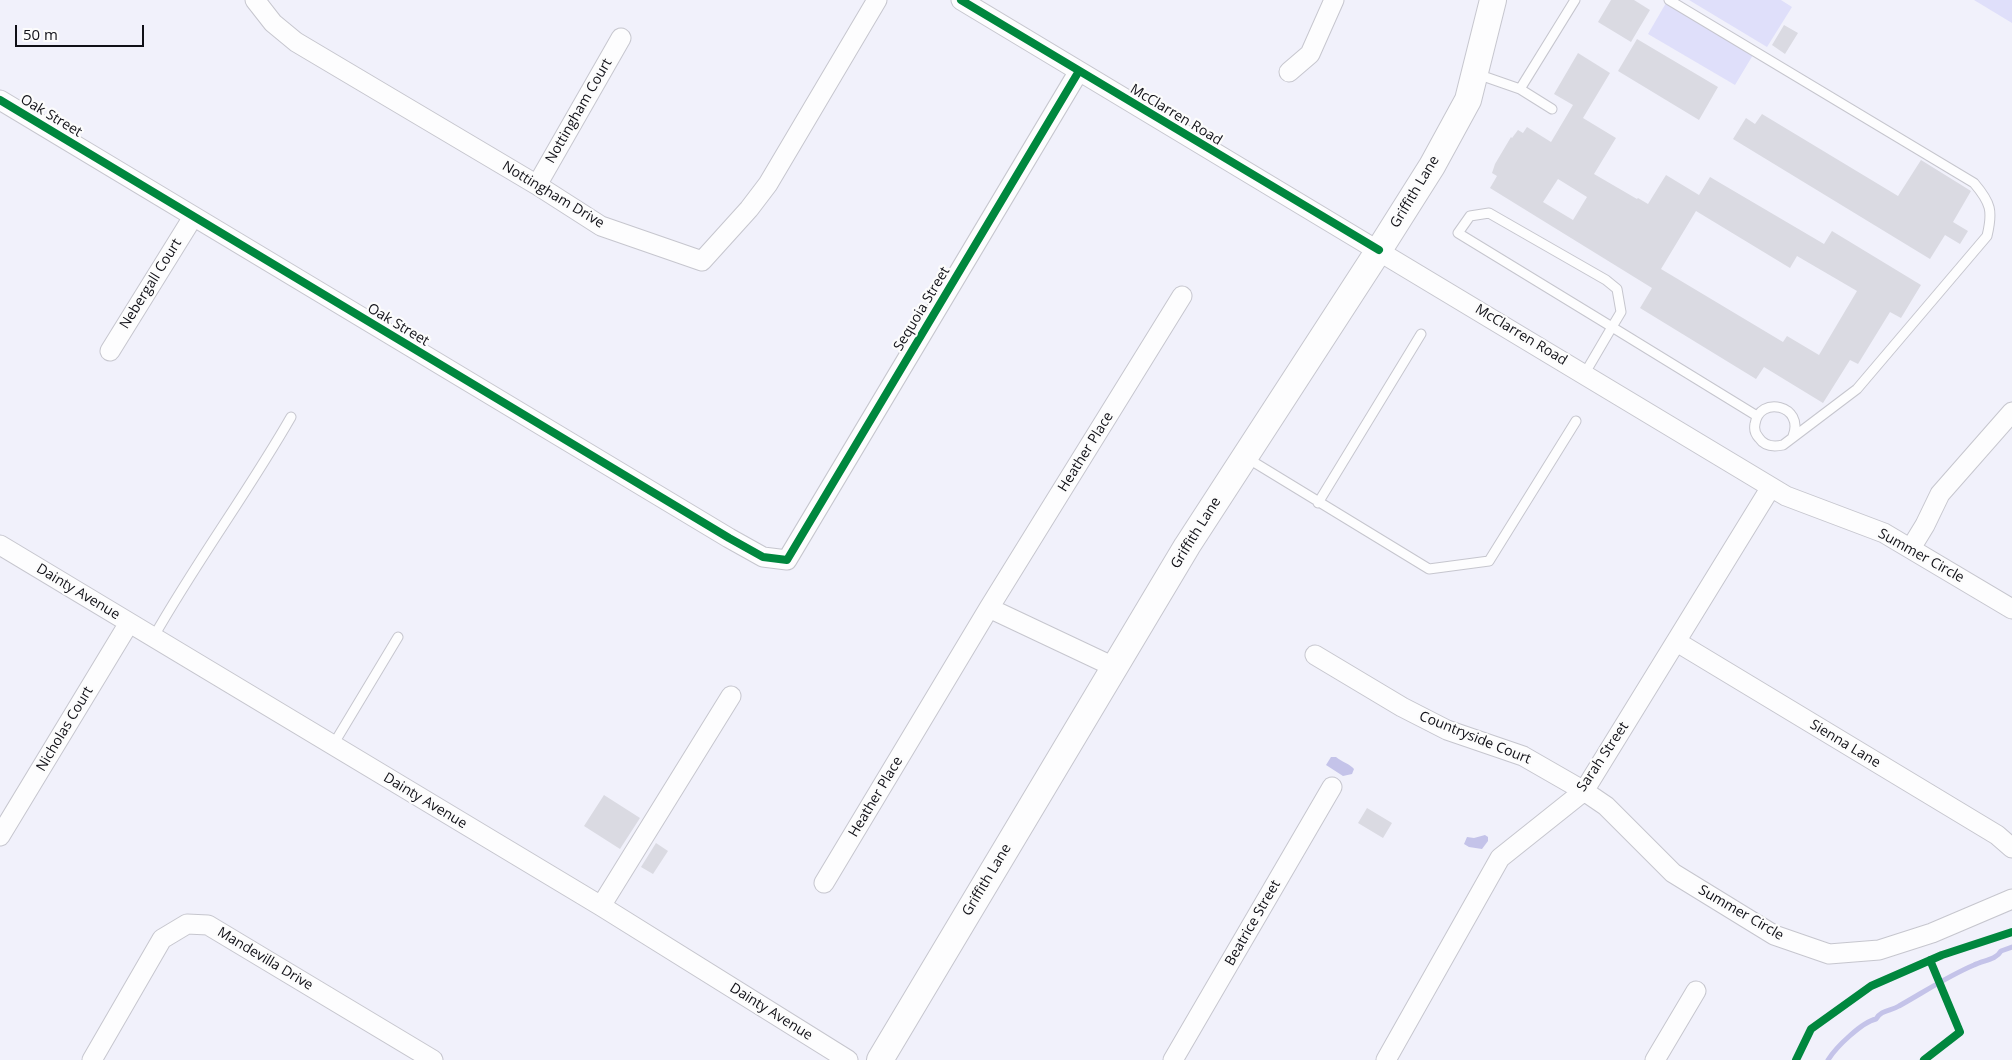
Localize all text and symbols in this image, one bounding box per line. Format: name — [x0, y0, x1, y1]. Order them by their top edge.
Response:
scale bar — [18, 15, 146, 47]
text: 50 m — [23, 24, 58, 44]
street label: Nottingham Court — [542, 56, 616, 166]
street label: McClarren Road — [1127, 81, 1225, 149]
street label: Oak Street — [17, 91, 85, 141]
street label: Griffith Lane — [1387, 153, 1443, 231]
street label: Nottingham Drive — [499, 158, 607, 232]
street label: Nebergall Court — [117, 236, 185, 332]
street label: Sequoia Street — [890, 264, 954, 354]
street label: Oak Street — [364, 300, 432, 350]
street label: McClarren Road — [1472, 301, 1570, 369]
street label: Heather Place — [1055, 409, 1117, 495]
street label: Griffith Lane — [1167, 494, 1225, 572]
street label: Summer Circle — [1875, 525, 1967, 587]
street label: Dainty Avenue — [33, 560, 123, 624]
street label: Nicholas Court — [33, 684, 97, 774]
street label: Countryside Court — [1417, 708, 1533, 768]
street label: Sienna Lane — [1807, 716, 1883, 772]
street label: Sarah Street — [1574, 719, 1632, 795]
street label: Heather Place — [845, 754, 907, 840]
street label: Dainty Avenue — [380, 769, 470, 833]
street label: Griffith Lane — [959, 841, 1015, 919]
street label: Beatrice Street — [1222, 877, 1284, 969]
street label: Summer Circle — [1695, 882, 1787, 944]
street label: Mandevilla Drive — [214, 924, 316, 994]
street label: Dainty Avenue — [727, 980, 815, 1044]

